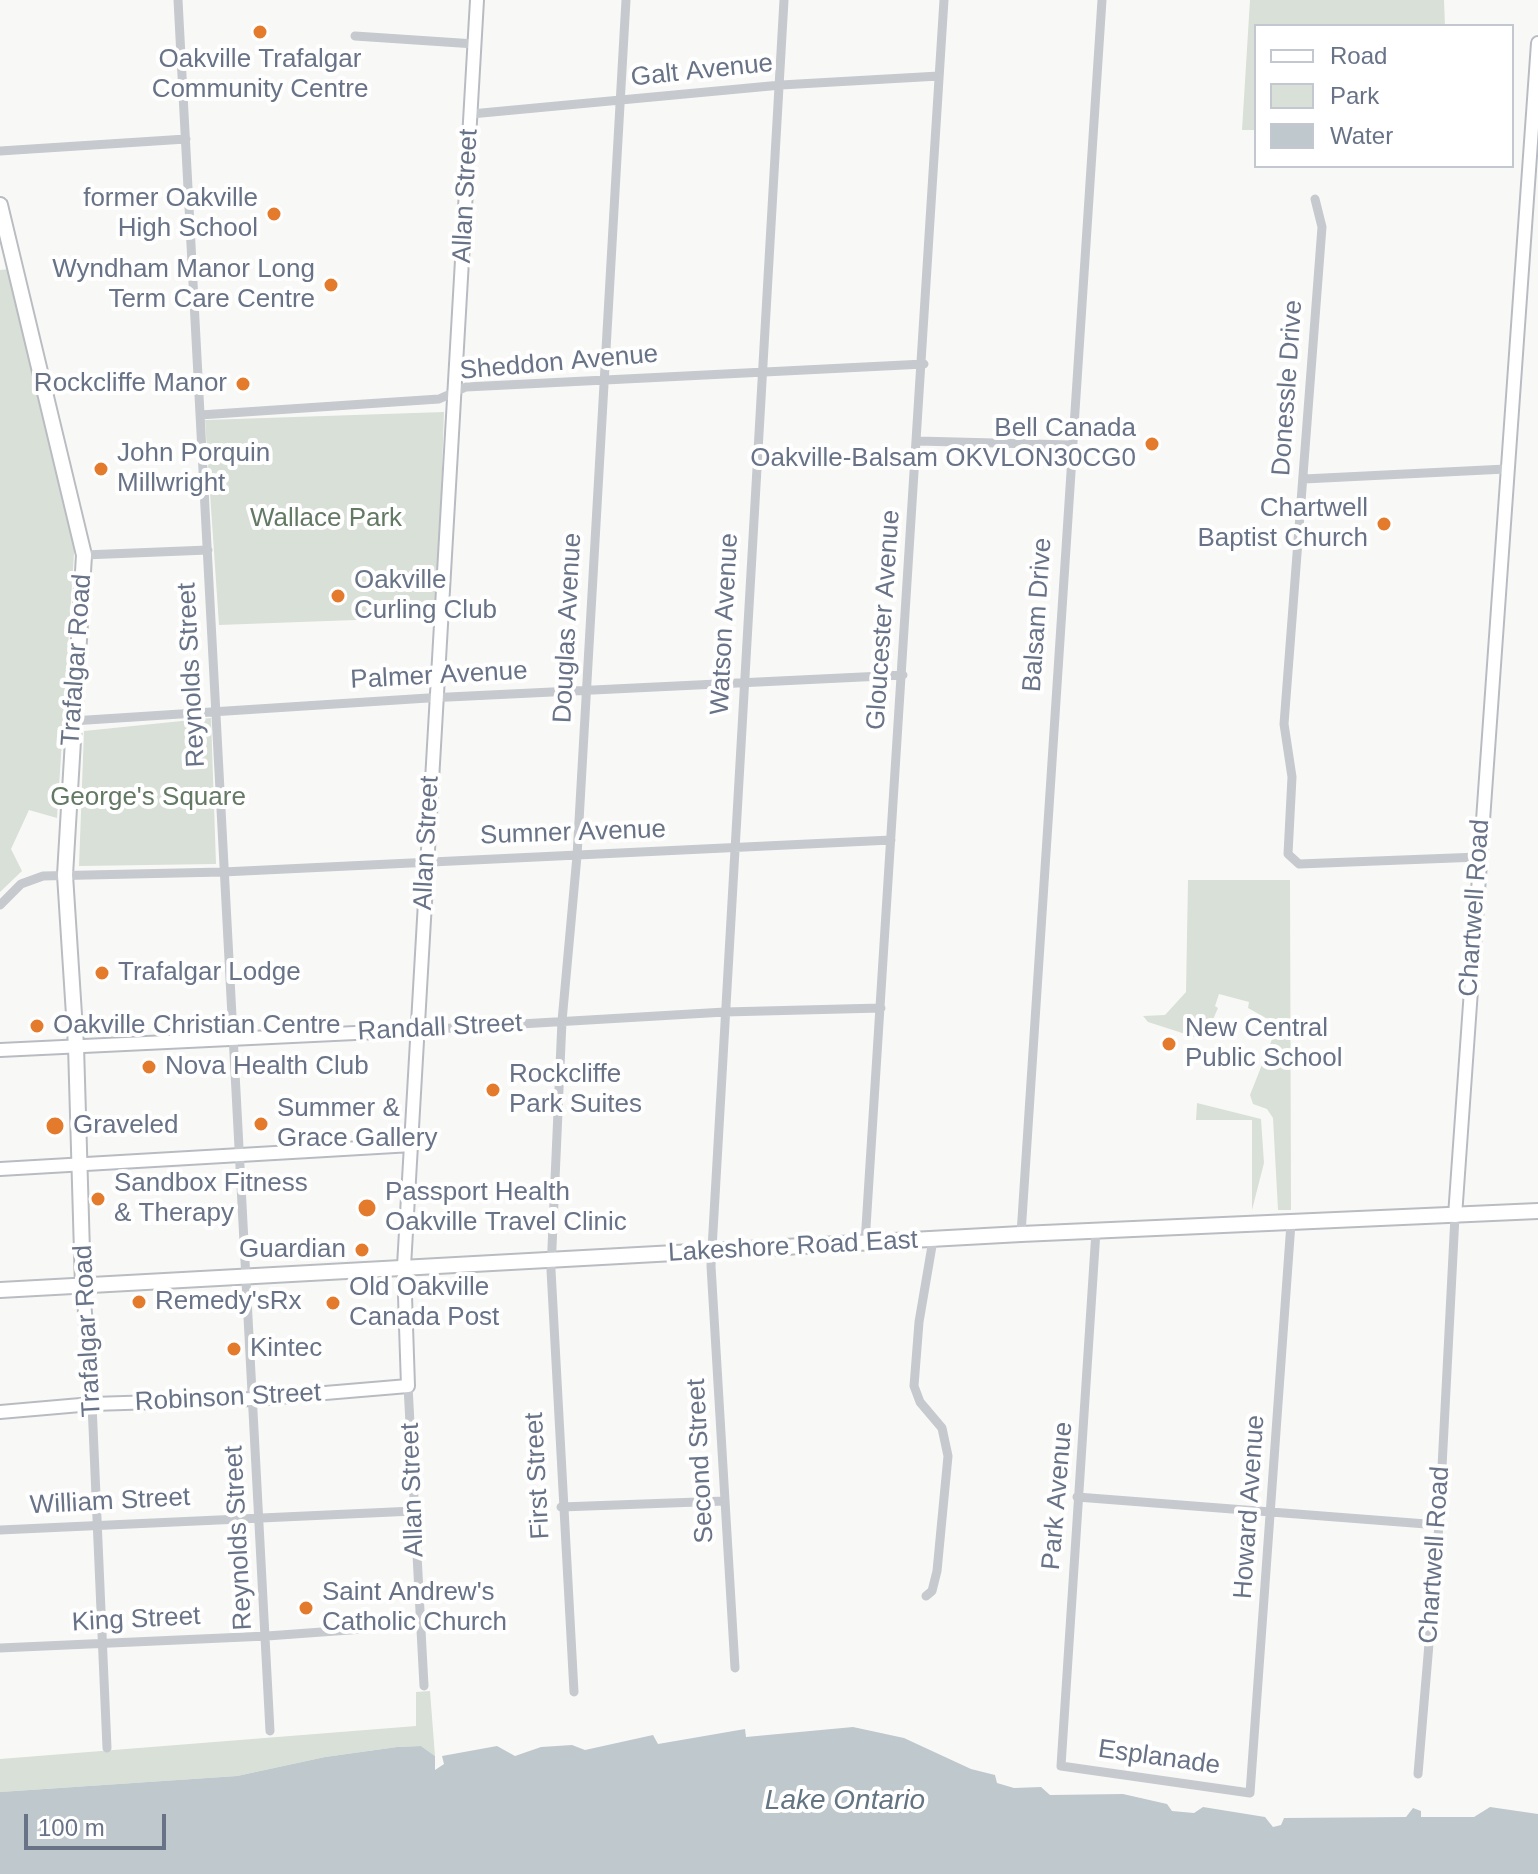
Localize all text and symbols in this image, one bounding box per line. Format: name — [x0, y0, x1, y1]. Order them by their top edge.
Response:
marker: Oakville Trafalgar Community Centre — [251, 23, 269, 41]
legend — [1254, 24, 1514, 168]
text: Road — [1330, 42, 1387, 69]
place label: Oakville Trafalgar Community Centre — [152, 44, 368, 106]
street label: Galt Avenue — [629, 48, 775, 94]
text: Park — [1330, 82, 1379, 109]
text: Water — [1330, 122, 1393, 149]
street label: Allan Street — [447, 128, 485, 264]
place label: former Oakville High School — [83, 183, 258, 244]
marker: former Oakville High School — [265, 205, 283, 223]
place label: Wyndham Manor Long Term Care Centre — [52, 254, 315, 316]
marker: Wyndham Manor Long Term Care Centre — [322, 276, 340, 294]
street label: Donessle Drive — [1266, 299, 1310, 477]
street label: Sheddon Avenue — [459, 339, 659, 387]
place label: Rockcliffe Manor — [34, 368, 227, 400]
marker: Rockcliffe Manor — [234, 375, 252, 393]
place label: Bell Canada Oakville-Balsam OKVLON30CG0 — [750, 413, 1136, 474]
marker: Bell Canada Oakville-Balsam OKVLON30CG0 — [1143, 435, 1161, 453]
place label: John Porquin Millwright — [117, 438, 270, 500]
marker: John Porquin Millwright — [92, 460, 110, 478]
place label: Chartwell Baptist Church — [1197, 493, 1368, 554]
park label: Wallace Park — [250, 503, 402, 535]
street label: Gloucester Avenue — [861, 509, 907, 731]
marker: Chartwell Baptist Church — [1375, 515, 1393, 533]
street label: Douglas Avenue — [547, 532, 589, 724]
street label: Watson Avenue — [705, 532, 745, 716]
street label: Balsam Drive — [1017, 537, 1059, 693]
place label: Oakville Curling Club — [354, 565, 497, 626]
street label: Trafalgar Road — [55, 573, 99, 747]
street label: Reynolds Street — [172, 582, 212, 768]
marker: Oakville Curling Club — [329, 587, 347, 605]
street label: Palmer Avenue — [350, 656, 528, 696]
street label: Allan Street — [408, 775, 446, 911]
park label: George's Square — [50, 782, 246, 814]
street label: Sumner Avenue — [480, 814, 666, 852]
street label: Chartwell Road — [1453, 818, 1497, 998]
place label: Trafalgar Lodge — [118, 957, 301, 989]
marker: Trafalgar Lodge — [93, 964, 111, 982]
street label: Randall Street — [357, 1008, 523, 1048]
place label: Oakville Christian Centre — [53, 1010, 341, 1042]
place label: New Central Public School — [1185, 1013, 1343, 1074]
marker: Oakville Christian Centre — [28, 1017, 46, 1035]
marker: New Central Public School — [1160, 1035, 1178, 1053]
place label: Nova Health Club — [165, 1051, 369, 1083]
marker: Nova Health Club — [140, 1058, 158, 1076]
place label: Rockcliffe Park Suites — [509, 1059, 642, 1120]
marker: Rockcliffe Park Suites — [484, 1081, 502, 1099]
place label: Summer & Grace Gallery — [277, 1093, 437, 1154]
place label: Graveled — [73, 1110, 178, 1142]
marker: Graveled — [44, 1115, 66, 1137]
marker: Summer & Grace Gallery — [252, 1115, 270, 1133]
place label: Sandbox Fitness & Therapy — [114, 1168, 308, 1230]
place label: Passport Health Oakville Travel Clinic — [385, 1177, 627, 1238]
marker: Sandbox Fitness & Therapy — [89, 1190, 107, 1208]
marker: Passport Health Oakville Travel Clinic — [356, 1197, 378, 1219]
street label: Lakeshore Road East — [667, 1225, 919, 1269]
place label: Guardian — [239, 1234, 346, 1266]
marker: Guardian — [353, 1241, 371, 1259]
street label: Trafalgar Road — [68, 1244, 108, 1418]
place label: Old Oakville Canada Post — [349, 1272, 499, 1334]
place label: Remedy'sRx — [155, 1286, 302, 1318]
marker: Remedy'sRx — [130, 1293, 148, 1311]
marker: Old Oakville Canada Post — [324, 1294, 342, 1312]
place label: Kintec — [250, 1333, 322, 1365]
marker: Kintec — [225, 1340, 243, 1358]
street label: Robinson Street — [134, 1378, 322, 1418]
street label: Second Street — [681, 1378, 721, 1544]
street label: First Street — [519, 1412, 557, 1540]
street label: Howard Avenue — [1228, 1414, 1272, 1600]
street label: Park Avenue — [1036, 1421, 1080, 1571]
street label: Allan Street — [395, 1422, 431, 1558]
street label: Reynolds Street — [219, 1445, 259, 1631]
street label: Chartwell Road — [1413, 1465, 1457, 1645]
street label: William Street — [29, 1482, 191, 1522]
place label: Saint Andrew's Catholic Church — [322, 1577, 507, 1638]
marker: Saint Andrew's Catholic Church — [297, 1599, 315, 1617]
street label: King Street — [71, 1601, 201, 1639]
street label: Esplanade — [1096, 1734, 1222, 1782]
water label: Lake Ontario — [765, 1784, 925, 1818]
scale bar — [28, 1798, 170, 1848]
text: 100 m — [38, 1814, 105, 1841]

